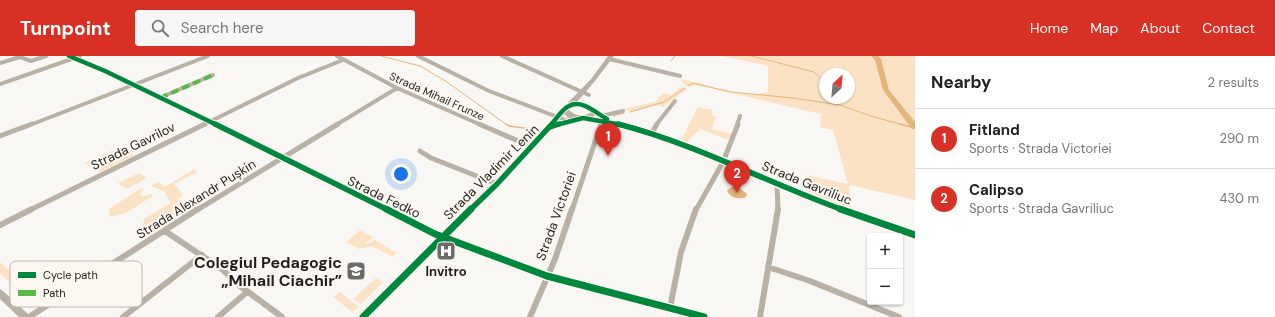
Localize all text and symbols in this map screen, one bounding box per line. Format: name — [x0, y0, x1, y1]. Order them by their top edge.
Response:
search box — [135, 10, 415, 46]
text: Turnpoint — [20, 16, 111, 41]
icon: search — [149, 17, 171, 39]
text: Search here — [181, 18, 264, 38]
text: Home — [1030, 19, 1068, 37]
text: Map — [1090, 19, 1118, 37]
text: About — [1140, 19, 1180, 37]
text: Contact — [1202, 19, 1255, 37]
north arrow — [819, 68, 855, 104]
street label: Strada Mihail Frunze — [387, 69, 487, 123]
text: Nearby — [931, 71, 991, 93]
text: 2 results — [1208, 74, 1259, 91]
street label: Strada Gavrilov — [88, 118, 178, 174]
text: Fitland — [969, 120, 1020, 140]
street label: Strada Vladimir Lenin — [440, 121, 542, 223]
pin: 1 — [595, 123, 621, 156]
text: 1 — [942, 130, 946, 147]
text: 290 m — [1220, 130, 1259, 147]
text: Sports · Strada Victoriei — [969, 140, 1112, 157]
street label: Strada Alexandr Pușkin — [133, 155, 259, 243]
street label: Strada Gavriliuc — [760, 157, 854, 209]
pin: 2 — [724, 160, 750, 193]
your location — [391, 164, 411, 184]
street label: Strada Victoriei — [532, 169, 580, 263]
street label: Strada Fedko — [345, 172, 424, 222]
text: Calipso — [969, 180, 1024, 200]
text: 2 — [940, 190, 948, 207]
text: 430 m — [1219, 190, 1259, 207]
text: Sports · Strada Gavriliuc — [969, 200, 1114, 217]
map controls — [867, 233, 903, 305]
button: + — [867, 233, 903, 269]
hospital icon: Invitro — [435, 240, 457, 262]
place label: Colegiul Pedagogic „Mihail Ciachir” — [194, 252, 342, 291]
school or university icon: Colegiul Pedagogic „Mihail Ciachir” — [345, 260, 367, 282]
legend — [10, 261, 142, 307]
place label: Invitro — [425, 263, 467, 280]
text: Cycle path — [43, 268, 98, 282]
button: − — [867, 269, 903, 305]
text: Path — [43, 286, 66, 300]

